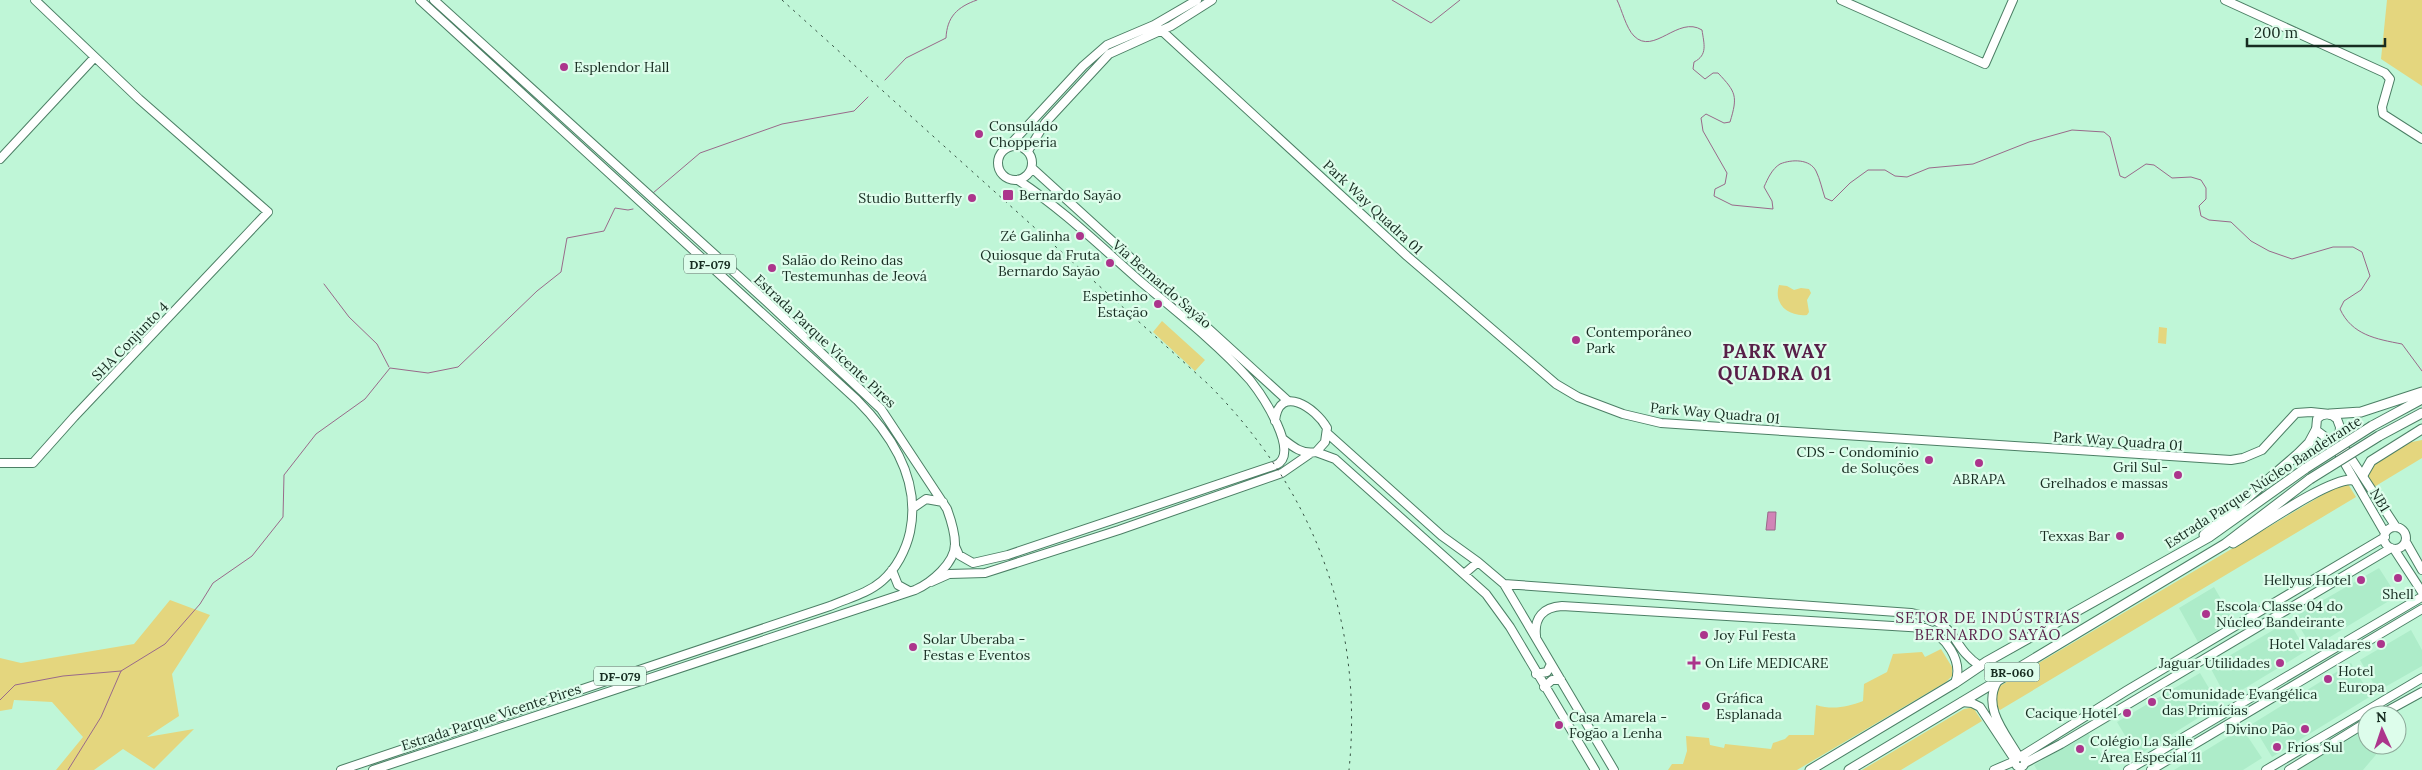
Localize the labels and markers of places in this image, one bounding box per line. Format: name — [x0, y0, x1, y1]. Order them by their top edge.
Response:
place label: Esplendor Hall — [574, 58, 670, 76]
marker: Esplendor Hall — [558, 61, 570, 73]
place label: Consulado Chopperia — [989, 117, 1058, 151]
marker: Consulado Chopperia — [973, 128, 985, 140]
place label: Bernardo Sayão — [1019, 186, 1121, 204]
marker: Bernardo Sayão — [1001, 188, 1015, 202]
place label: Studio Butterfly — [858, 189, 963, 207]
marker: Studio Butterfly — [966, 192, 978, 204]
place label: Zé Galinha — [1000, 227, 1070, 245]
marker: Zé Galinha — [1074, 230, 1086, 242]
place label: Quiosque da Fruta Bernardo Sayão — [980, 246, 1100, 280]
place label: Salão do Reino das Testemunhas de Jeová — [782, 251, 927, 285]
marker: Quiosque da Fruta Bernardo Sayão — [1104, 257, 1116, 269]
marker: Salão do Reino das Testemunhas de Jeová — [766, 262, 778, 274]
place label: Espetinho Estação — [1083, 287, 1148, 321]
marker: Espetinho Estação — [1152, 298, 1164, 310]
place label: Contemporâneo Park — [1586, 323, 1692, 357]
marker: Contemporâneo Park — [1570, 334, 1582, 346]
place label: CDS - Condomínio de Soluções — [1797, 443, 1919, 477]
marker: CDS - Condomínio de Soluções — [1923, 454, 1935, 466]
marker: ABRAPA — [1973, 457, 1985, 469]
place label: Gril Sul- Grelhados e massas — [2040, 458, 2168, 492]
marker: Gril Sul- Grelhados e massas — [2172, 469, 2184, 481]
place label: ABRAPA — [1952, 470, 2005, 488]
place label: Texxas Bar — [2040, 527, 2110, 545]
marker: Texxas Bar — [2114, 530, 2126, 542]
place label: Hellyus Hotel — [2264, 571, 2351, 589]
marker: Shell — [2392, 572, 2404, 584]
marker: Hellyus Hotel — [2355, 574, 2367, 586]
place label: Shell — [2382, 585, 2414, 603]
place label: Escola Classe 04 do Núcleo Bandeirante — [2216, 597, 2345, 631]
marker: Escola Classe 04 do Núcleo Bandeirante — [2200, 608, 2212, 620]
place label: Joy Ful Festa — [1713, 626, 1796, 644]
marker: Joy Ful Festa — [1698, 629, 1710, 641]
place label: Solar Uberaba - Festas e Eventos — [923, 630, 1030, 664]
place label: Hotel Valadares — [2269, 635, 2371, 653]
marker: Hotel Valadares — [2375, 638, 2387, 650]
marker: Solar Uberaba - Festas e Eventos — [907, 641, 919, 653]
place label: On Life MEDICARE — [1705, 654, 1829, 672]
place label: Jaguar Utilidades — [2158, 654, 2270, 672]
marker: On Life MEDICARE — [1687, 656, 1701, 670]
marker: Jaguar Utilidades — [2274, 657, 2286, 669]
place label: Hotel Europa — [2338, 662, 2385, 696]
marker: Hotel Europa — [2322, 673, 2334, 685]
place label: Comunidade Evangélica das Primícias — [2162, 685, 2317, 719]
place label: Gráfica Esplanada — [1716, 689, 1782, 723]
marker: Comunidade Evangélica das Primícias — [2146, 696, 2158, 708]
marker: Gráfica Esplanada — [1700, 700, 1712, 712]
place label: Cacique Hotel — [2025, 704, 2117, 722]
marker: Cacique Hotel — [2121, 707, 2133, 719]
place label: Casa Amarela - Fogão a Lenha — [1569, 708, 1667, 742]
marker: Casa Amarela - Fogão a Lenha — [1553, 719, 1565, 731]
place label: Divino Pão — [2225, 720, 2295, 738]
marker: Divino Pão — [2299, 723, 2311, 735]
place label: Colégio La Salle - Área Especial 11 — [2090, 732, 2201, 766]
place label: Frios Sul — [2287, 738, 2343, 756]
marker: Frios Sul — [2271, 741, 2283, 753]
marker: Colégio La Salle - Área Especial 11 — [2074, 743, 2086, 755]

